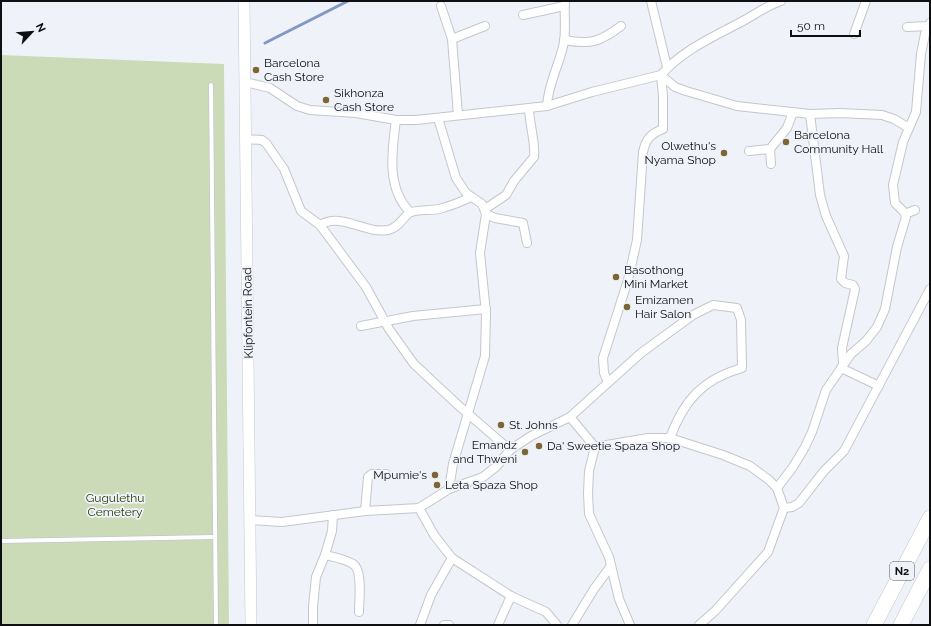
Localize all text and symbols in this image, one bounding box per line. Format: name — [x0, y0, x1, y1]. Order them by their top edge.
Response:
north arrow — [12, 12, 52, 52]
scale bar — [791, 12, 860, 38]
text: 50 m — [797, 19, 825, 33]
text: N — [33, 21, 48, 34]
place label: Barcelona Cash Store — [264, 56, 324, 84]
marker: Barcelona Cash Store — [251, 65, 261, 75]
place label: Sikhonza Cash Store — [334, 86, 394, 114]
marker: Sikhonza Cash Store — [321, 95, 331, 105]
place label: Barcelona Community Hall — [794, 128, 884, 156]
marker: Barcelona Community Hall — [781, 137, 791, 147]
place label: Olwethu's Nyama Shop — [644, 139, 716, 167]
marker: Olwethu's Nyama Shop — [719, 148, 729, 158]
place label: Basothong Mini Market — [624, 263, 688, 291]
street label: Klipfontein Road — [240, 267, 256, 359]
marker: Basothong Mini Market — [611, 272, 621, 282]
place label: Emizamen Hair Salon — [635, 293, 693, 321]
marker: Emizamen Hair Salon — [622, 302, 632, 312]
place label: St. Johns — [509, 418, 558, 432]
marker: St. Johns — [496, 420, 506, 430]
place label: Emandz and Thweni — [453, 438, 517, 466]
place label: Da' Sweetie Spaza Shop — [547, 439, 680, 453]
marker: Da' Sweetie Spaza Shop — [534, 441, 544, 451]
marker: Emandz and Thweni — [520, 447, 530, 457]
place label: Mpumie's — [373, 468, 427, 482]
marker: Mpumie's — [430, 470, 440, 480]
place label: Leta Spaza Shop — [445, 478, 538, 492]
marker: Leta Spaza Shop — [432, 480, 442, 490]
park label: Gugulethu Cemetery — [86, 491, 144, 519]
road number: N2 — [890, 562, 914, 580]

